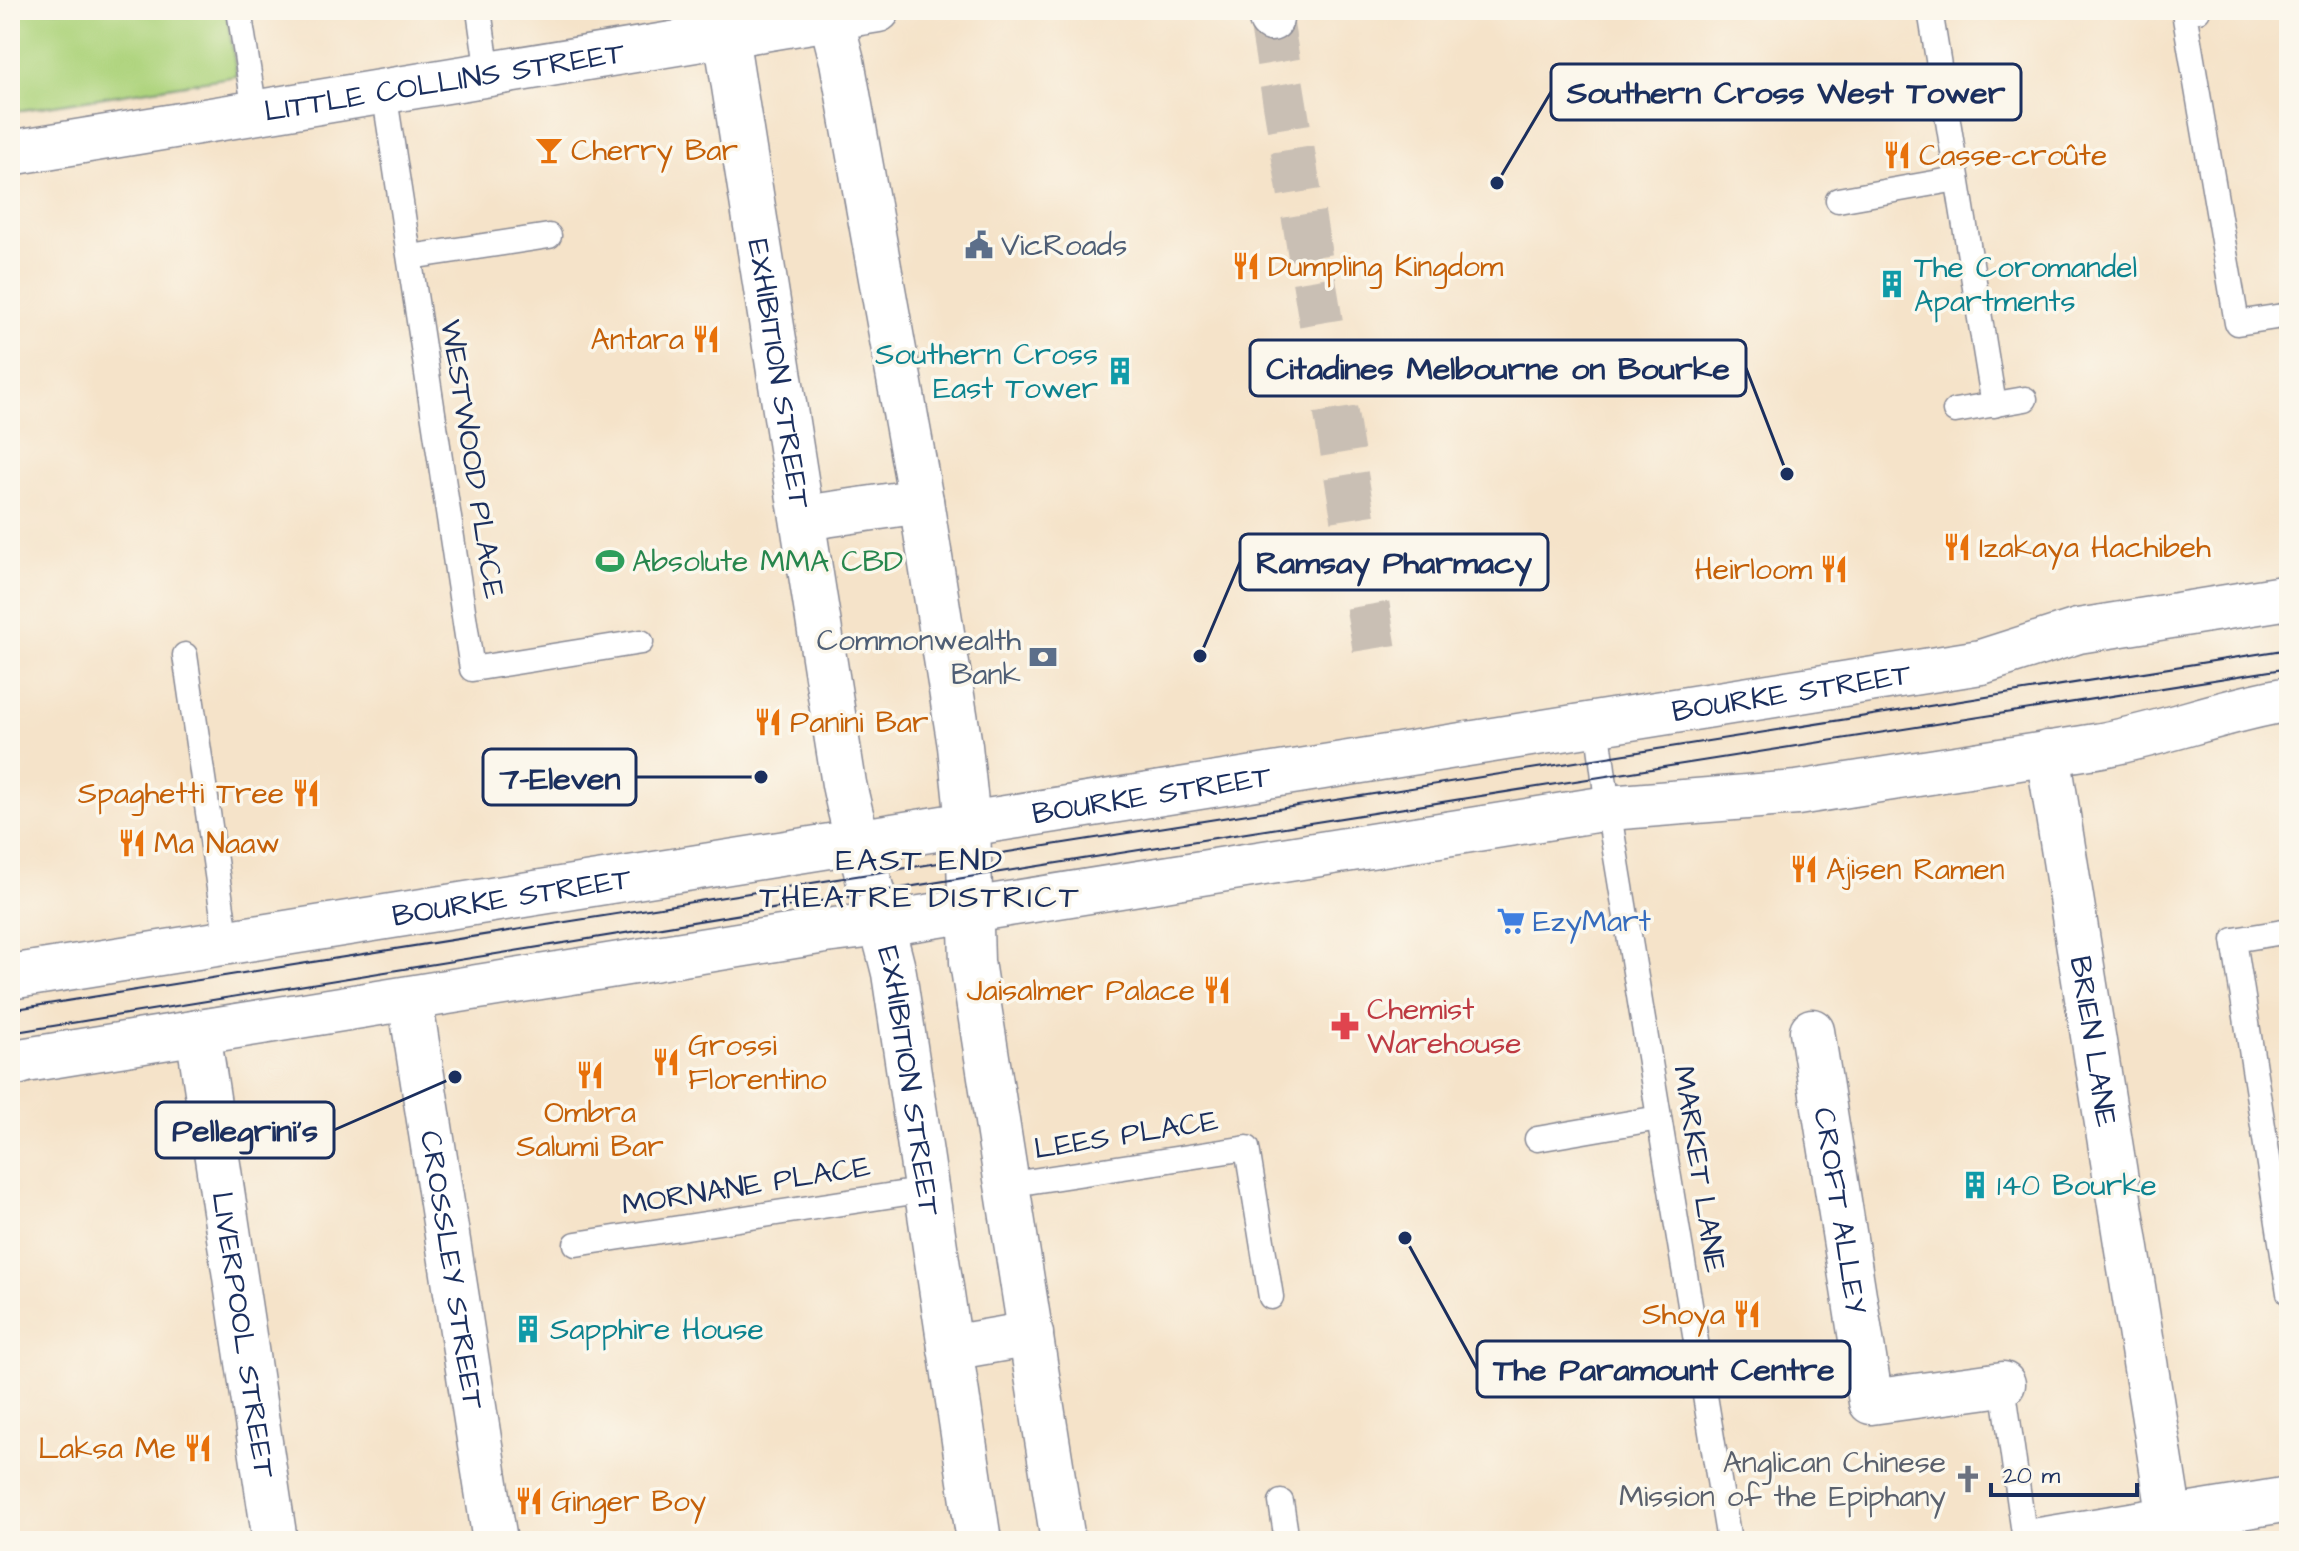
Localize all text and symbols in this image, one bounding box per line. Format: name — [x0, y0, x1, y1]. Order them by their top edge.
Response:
street label: LITTLE COLLINS STREET — [261, 32, 628, 133]
callout: Southern Cross West Tower — [1551, 64, 2021, 120]
text: Southern Cross West Tower — [1566, 71, 2006, 116]
place label: Cherry Bar — [571, 130, 738, 173]
bar icon: Cherry Bar — [534, 135, 564, 165]
place label: Casse-croûte — [1919, 135, 2107, 177]
restaurant icon: Casse-croûte — [1882, 140, 1912, 170]
place label: VicRoads — [1001, 225, 1127, 267]
public building icon: VicRoads — [964, 230, 994, 260]
street label: EXHIBITION STREET — [736, 236, 820, 512]
place label: Dumpling Kingdom — [1268, 246, 1504, 289]
place label: The Coromandel Apartments — [1914, 247, 2137, 323]
restaurant icon: Dumpling Kingdom — [1231, 251, 1261, 281]
building icon: The Coromandel Apartments — [1877, 269, 1907, 299]
street label: WESTWOOD PLACE — [429, 317, 515, 602]
place label: Antara — [591, 319, 684, 361]
restaurant icon: Antara — [691, 324, 721, 354]
place label: Southern Cross East Tower — [875, 334, 1098, 410]
callout: Citadines Melbourne on Bourke — [1250, 340, 1746, 396]
text: Citadines Melbourne on Bourke — [1266, 347, 1730, 392]
building icon: Southern Cross East Tower — [1105, 356, 1135, 386]
place label: Izakaya Hachibeh — [1979, 527, 2211, 570]
restaurant icon: Izakaya Hachibeh — [1942, 532, 1972, 562]
callout: Ramsay Pharmacy — [1240, 534, 1548, 590]
place label: Absolute MMA CBD — [632, 541, 903, 583]
text: Ramsay Pharmacy — [1256, 541, 1532, 587]
sports icon: Absolute MMA CBD — [595, 546, 625, 576]
place label: Heirloom — [1695, 549, 1813, 591]
restaurant icon: Heirloom — [1819, 554, 1849, 584]
place label: Commonwealth Bank — [817, 620, 1021, 696]
bank icon: Commonwealth Bank — [1028, 642, 1058, 672]
street label: BOURKE STREET — [1669, 653, 1914, 733]
place label: Panini Bar — [790, 702, 929, 744]
restaurant icon: Panini Bar — [753, 707, 783, 737]
callout: 7-Eleven — [483, 749, 636, 805]
street label: BOURKE STREET — [1029, 756, 1274, 835]
text: 7-Eleven — [499, 757, 620, 802]
place label: Spaghetti Tree — [78, 773, 284, 816]
restaurant icon: Spaghetti Tree — [291, 778, 321, 808]
place label: Ma Naaw — [154, 823, 280, 865]
restaurant icon: Ma Naaw — [117, 828, 147, 858]
district label: EAST END THEATRE DISTRICT — [759, 838, 1081, 920]
place label: Ajisen Ramen — [1826, 849, 2005, 891]
restaurant icon: Ajisen Ramen — [1789, 854, 1819, 884]
street label: BOURKE STREET — [389, 858, 635, 938]
place label: EzyMart — [1533, 901, 1651, 944]
supermarket icon: EzyMart — [1496, 906, 1526, 936]
street label: EXHIBITION STREET — [866, 942, 950, 1219]
street label: BRIEN LANE — [2059, 953, 2127, 1130]
place label: Jaisalmer Palace — [967, 970, 1195, 1012]
restaurant icon: Jaisalmer Palace — [1202, 975, 1232, 1005]
place label: Chemist Warehouse — [1367, 989, 1522, 1065]
pharmacy icon: Chemist Warehouse — [1330, 1011, 1360, 1041]
place label: Grossi Florentino — [688, 1025, 827, 1101]
restaurant icon: Grossi Florentino — [651, 1047, 681, 1077]
restaurant icon: Ombra Salumi Bar — [575, 1060, 605, 1090]
street label: MARKET LANE — [1662, 1063, 1736, 1276]
place label: Ombra Salumi Bar — [516, 1092, 664, 1168]
street label: LEES PLACE — [1031, 1100, 1221, 1170]
callout: Pellegrini's — [156, 1102, 334, 1158]
street label: CROFT ALLEY — [1802, 1104, 1877, 1317]
text: Pellegrini's — [172, 1109, 318, 1155]
street label: CROSSLEY STREET — [409, 1128, 494, 1412]
street label: MORNANE PLACE — [619, 1146, 874, 1226]
place label: 140 Bourke — [1997, 1165, 2157, 1207]
building icon: 140 Bourke — [1960, 1170, 1990, 1200]
street label: LIVERPOOL STREET — [200, 1189, 285, 1481]
place label: Shoya — [1642, 1294, 1725, 1337]
restaurant icon: Shoya — [1732, 1299, 1762, 1329]
place label: Sapphire House — [550, 1309, 764, 1351]
building icon: Sapphire House — [513, 1314, 543, 1344]
callout: The Paramount Centre — [1477, 1341, 1850, 1397]
text: The Paramount Centre — [1492, 1348, 1835, 1393]
place label: Laksa Me — [38, 1428, 176, 1470]
restaurant icon: Laksa Me — [183, 1433, 213, 1463]
place label: Anglican Chinese Mission of the Epiphany — [1619, 1442, 1946, 1519]
scale bar — [1991, 1447, 2137, 1497]
text: 20 m — [2003, 1459, 2060, 1493]
church icon: Anglican Chinese Mission of the Epiphany — [1953, 1464, 1983, 1494]
place label: Ginger Boy — [551, 1481, 706, 1524]
restaurant icon: Ginger Boy — [514, 1486, 544, 1516]

